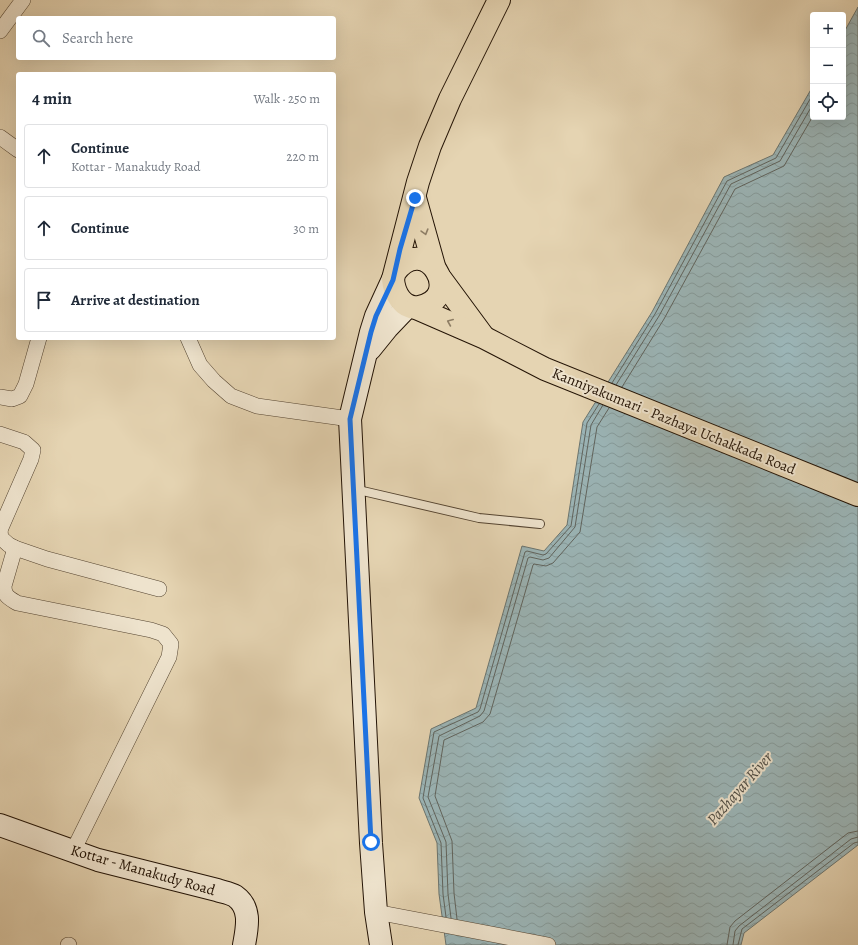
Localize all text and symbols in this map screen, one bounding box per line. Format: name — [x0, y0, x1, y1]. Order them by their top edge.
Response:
map controls — [810, 12, 846, 120]
button: + — [810, 12, 846, 48]
search box — [16, 16, 336, 60]
icon: search — [30, 27, 52, 49]
text: Search here — [62, 28, 133, 48]
button: − — [810, 48, 846, 84]
button: locate — [810, 84, 846, 120]
text: 4 min — [32, 87, 72, 110]
text: Walk · 250 m — [253, 90, 320, 107]
text: Continue — [71, 138, 129, 158]
icon: ahead — [33, 145, 55, 167]
text: 220 m — [286, 148, 319, 165]
text: Kottar - Manakudy Road — [71, 158, 200, 175]
route end — [406, 189, 424, 207]
icon: ahead — [33, 217, 55, 239]
text: Continue — [71, 218, 129, 238]
text: 30 m — [293, 220, 319, 237]
one-way arrow — [420, 228, 429, 235]
icon: arrive — [33, 289, 55, 311]
text: Arrive at destination — [71, 290, 200, 310]
one-way arrow — [447, 319, 455, 327]
street label: Kanniyakumari - Pazhaya Uchakkada Road — [549, 363, 800, 480]
water label: Pazhayar River — [702, 747, 778, 830]
route start — [362, 833, 380, 851]
street label: Kottar - Manakudy Road — [68, 840, 218, 900]

